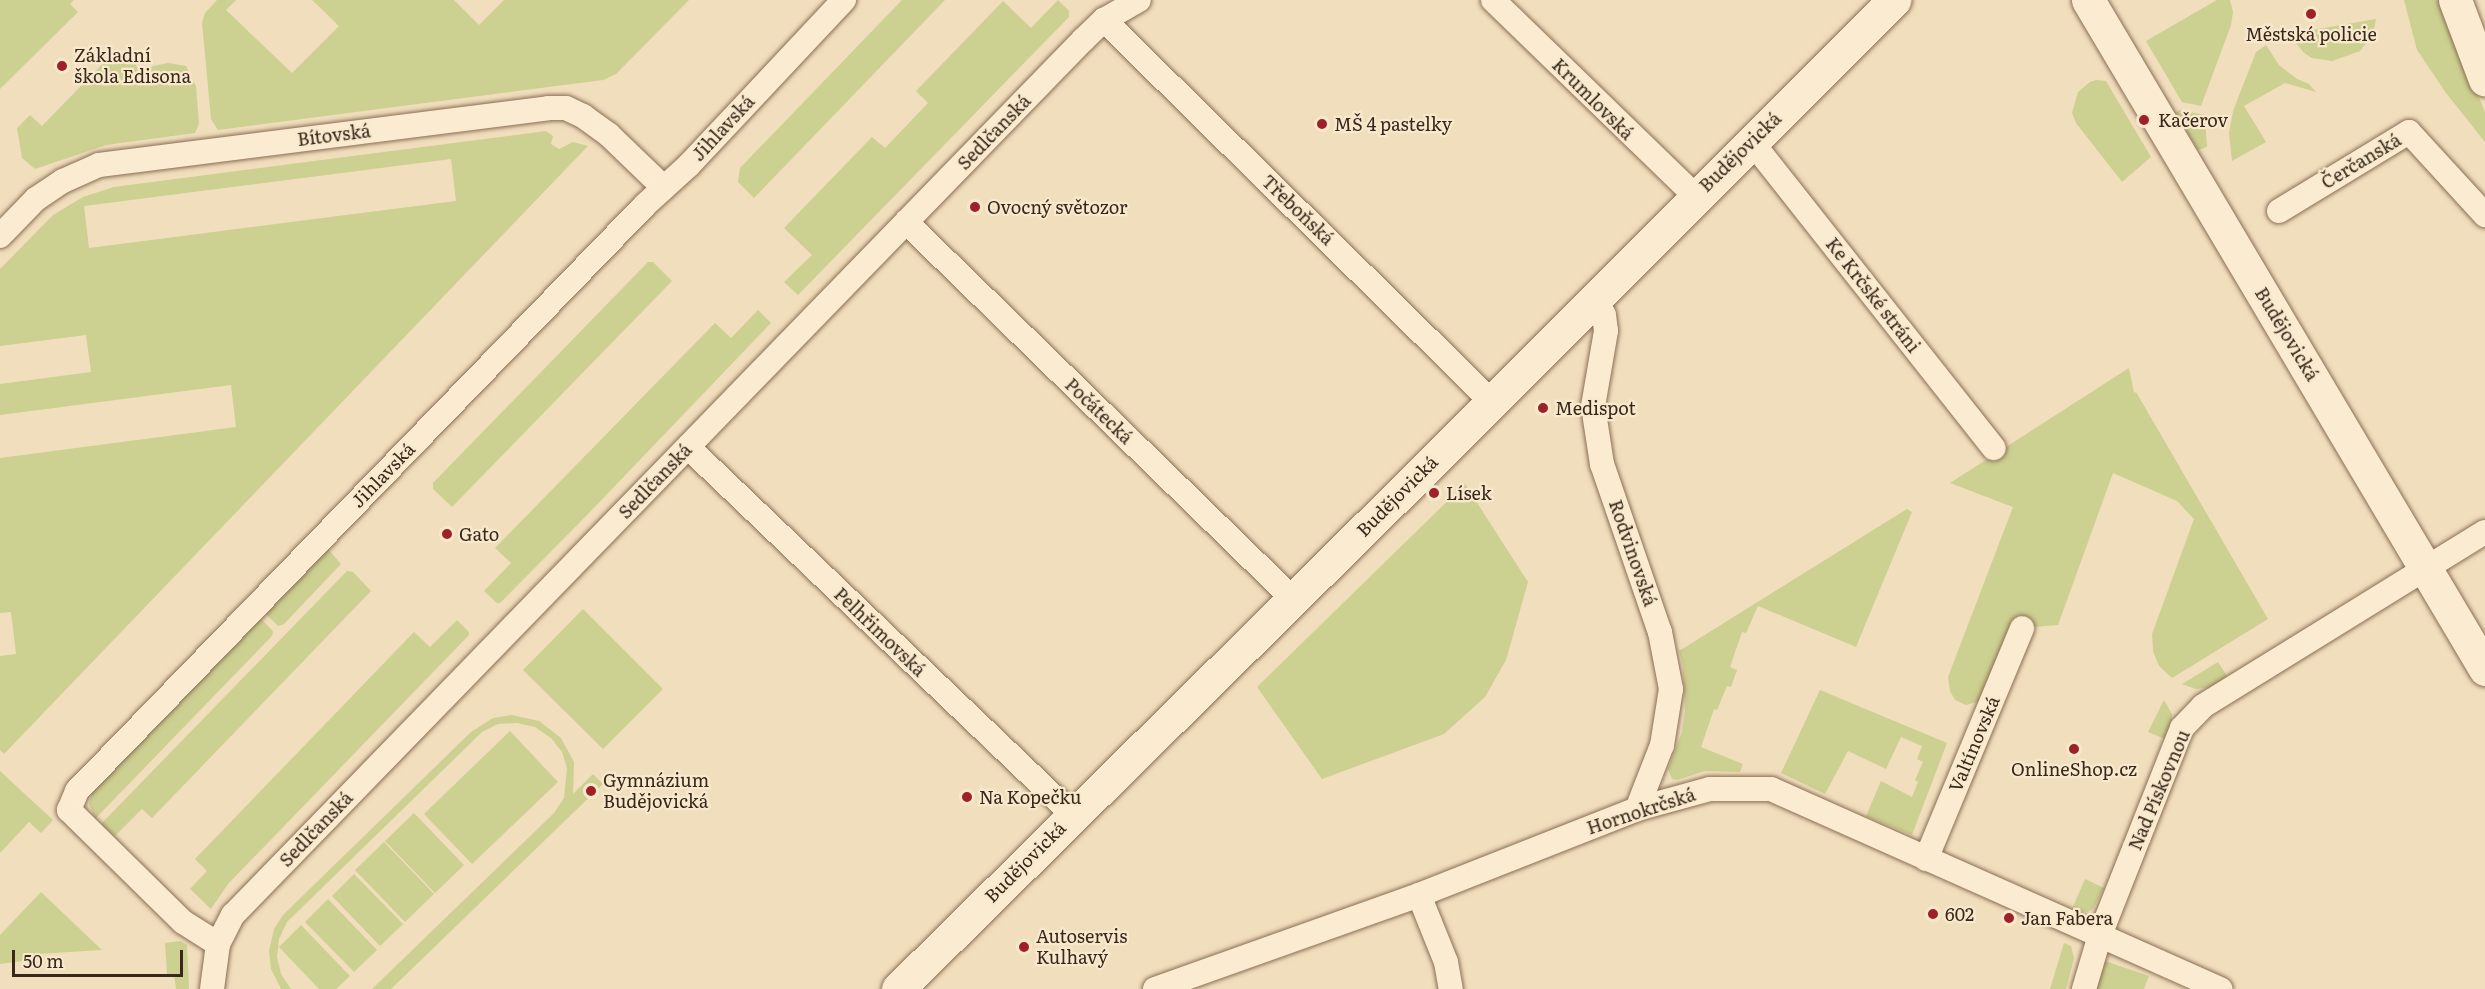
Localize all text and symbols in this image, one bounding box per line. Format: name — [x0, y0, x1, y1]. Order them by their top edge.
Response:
marker: Městská policie — [2304, 7, 2318, 21]
place label: Městská policie — [2245, 23, 2377, 45]
place label: Základní škola Edisona — [74, 45, 191, 88]
street label: Krumlovská — [1548, 54, 1638, 144]
marker: Základní škola Edisona — [55, 59, 69, 73]
street label: Sedlčanská — [953, 90, 1035, 174]
street label: Jihlavská — [687, 91, 759, 165]
street label: Budějovická — [1695, 108, 1785, 196]
place label: Kačerov — [2158, 109, 2228, 131]
marker: Kačerov — [2135, 111, 2153, 129]
place label: MŠ 4 pastelky — [1334, 113, 1452, 135]
marker: MŠ 4 pastelky — [1315, 117, 1329, 131]
street label: Bítovská — [296, 120, 372, 150]
street label: Čerčanská — [2317, 129, 2405, 193]
street label: Třeboňská — [1257, 170, 1339, 250]
place label: Ovocný světozor — [987, 196, 1128, 218]
marker: Ovocný světozor — [968, 200, 982, 214]
street label: Ke Krčské stráni — [1821, 233, 1925, 357]
street label: Budějovická — [2251, 283, 2323, 385]
street label: Počátecká — [1061, 374, 1137, 448]
place label: Medispot — [1555, 397, 1636, 419]
marker: Medispot — [1536, 401, 1550, 415]
street label: Jihlavská — [347, 438, 419, 512]
street label: Sedlčanská — [614, 439, 696, 523]
street label: Budějovická — [1352, 451, 1442, 541]
place label: Lísek — [1446, 482, 1492, 504]
marker: Lísek — [1427, 486, 1441, 500]
street label: Rodvinovská — [1605, 497, 1661, 609]
place label: Gato — [459, 523, 499, 545]
marker: Gato — [440, 527, 454, 541]
street label: Pelhřimovská — [830, 583, 930, 681]
street label: Valtínovská — [1944, 693, 2004, 795]
street label: Nad Pískovnou — [2124, 727, 2194, 853]
marker: OnlineShop.cz — [2067, 742, 2081, 756]
place label: OnlineShop.cz — [2011, 758, 2137, 780]
place label: Gymnázium Budějovická — [603, 770, 709, 812]
street label: Hornokrčská — [1584, 783, 1698, 839]
marker: Gymnázium Budějovická — [584, 784, 598, 798]
place label: Na Kopečku — [979, 786, 1082, 808]
street label: Sedlčanská — [275, 787, 357, 871]
marker: Na Kopečku — [960, 790, 974, 804]
street label: Budějovická — [980, 817, 1070, 907]
place label: 602 — [1945, 903, 1974, 925]
marker: 602 — [1926, 907, 1940, 921]
place label: Jan Fabera — [2021, 907, 2113, 929]
marker: Jan Fabera — [2002, 911, 2016, 925]
place label: Autoservis Kulhavý — [1036, 926, 1127, 968]
scale bar — [15, 938, 186, 976]
marker: Autoservis Kulhavý — [1017, 940, 1031, 954]
text: 50 m — [23, 947, 64, 974]

